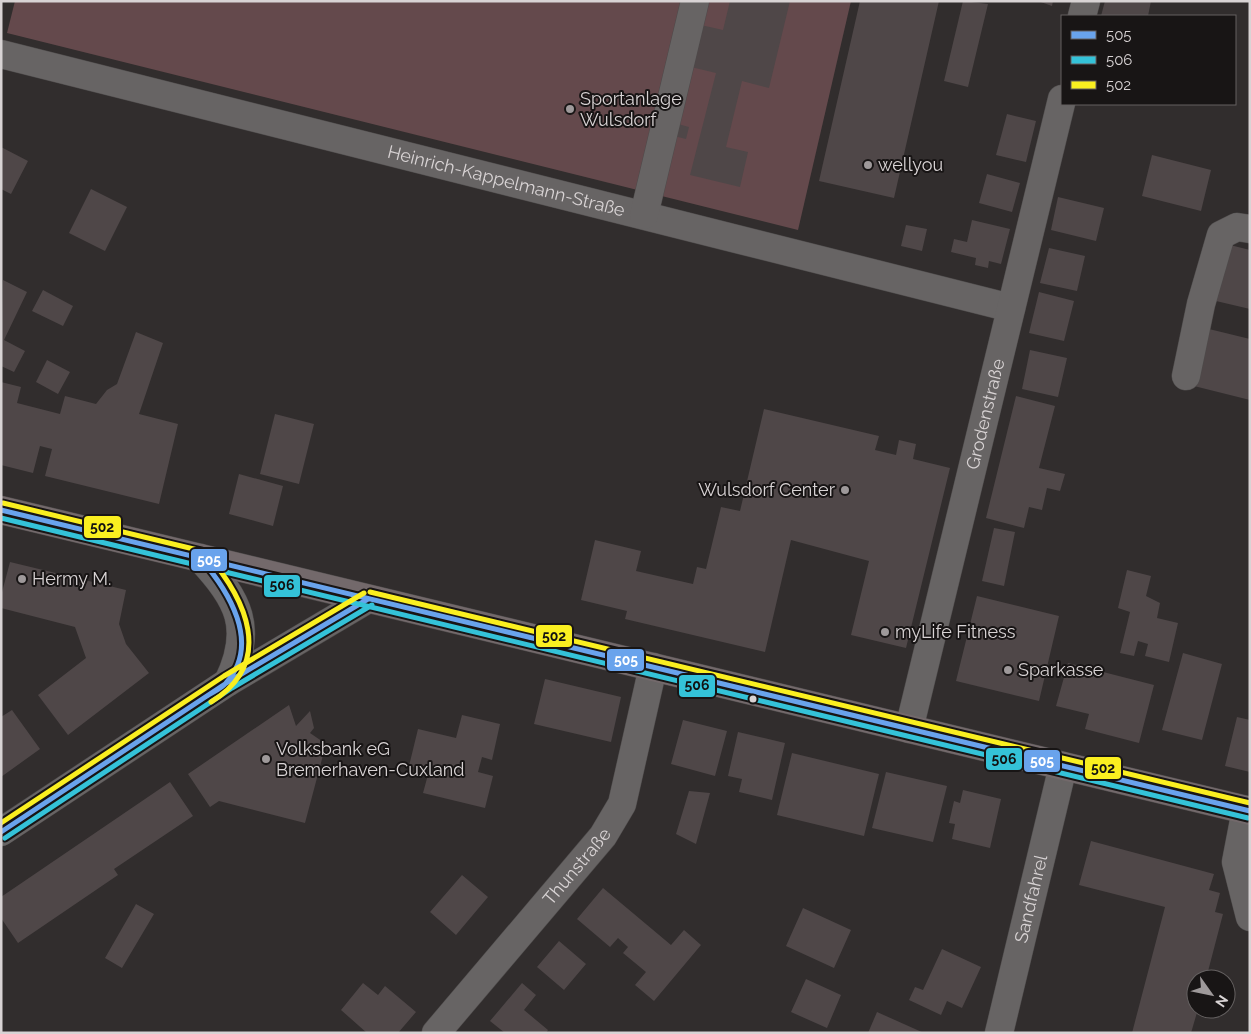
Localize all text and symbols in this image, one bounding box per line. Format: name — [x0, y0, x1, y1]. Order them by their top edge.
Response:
legend — [1061, 15, 1236, 105]
text: 505 — [1106, 26, 1132, 44]
text: 506 — [1106, 51, 1132, 69]
text: 502 — [1106, 76, 1131, 94]
place label: Sportanlage Wulsdorf — [580, 88, 682, 130]
marker: Sportanlage Wulsdorf — [564, 103, 576, 115]
street label: Heinrich-Kappelmann-Straße — [386, 141, 628, 221]
place label: wellyou — [878, 154, 943, 175]
marker: wellyou — [862, 159, 874, 171]
street label: Grodenstraße — [961, 356, 1009, 472]
place label: Wulsdorf Center — [698, 479, 836, 500]
marker: Wulsdorf Center — [839, 484, 851, 496]
line badge: 502 — [83, 515, 122, 539]
text: 502 — [90, 519, 114, 535]
line badge: 505 — [190, 548, 228, 572]
text: 505 — [197, 552, 221, 568]
place label: Hermy M. — [32, 568, 111, 589]
marker: Hermy M. — [16, 573, 28, 585]
line badge: 506 — [263, 574, 301, 598]
text: 506 — [270, 577, 294, 593]
place label: myLife Fitness — [895, 621, 1016, 642]
line badge: 502 — [535, 624, 573, 648]
marker: myLife Fitness — [879, 626, 891, 638]
text: 502 — [542, 628, 566, 644]
line badge: 505 — [606, 648, 645, 672]
text: 505 — [614, 652, 638, 668]
place label: Sparkasse — [1018, 659, 1104, 680]
marker: Sparkasse — [1002, 664, 1014, 676]
line badge: 506 — [678, 674, 716, 698]
text: 506 — [685, 677, 709, 693]
unlabelled marker — [748, 694, 758, 704]
place label: Volksbank eG Bremerhaven-Cuxland — [276, 738, 464, 780]
line badge: 506 — [985, 747, 1023, 771]
line badge: 505 — [1023, 749, 1061, 773]
text: 506 — [992, 751, 1016, 767]
marker: Volksbank eG Bremerhaven-Cuxland — [260, 753, 272, 765]
text: 505 — [1030, 753, 1054, 769]
line badge: 502 — [1084, 756, 1122, 780]
text: 502 — [1091, 760, 1115, 776]
street label: Thunstraße — [538, 824, 615, 909]
street label: Sandfahrel — [1010, 852, 1051, 945]
north arrow — [1186, 969, 1236, 1019]
text: N — [1212, 992, 1232, 1010]

